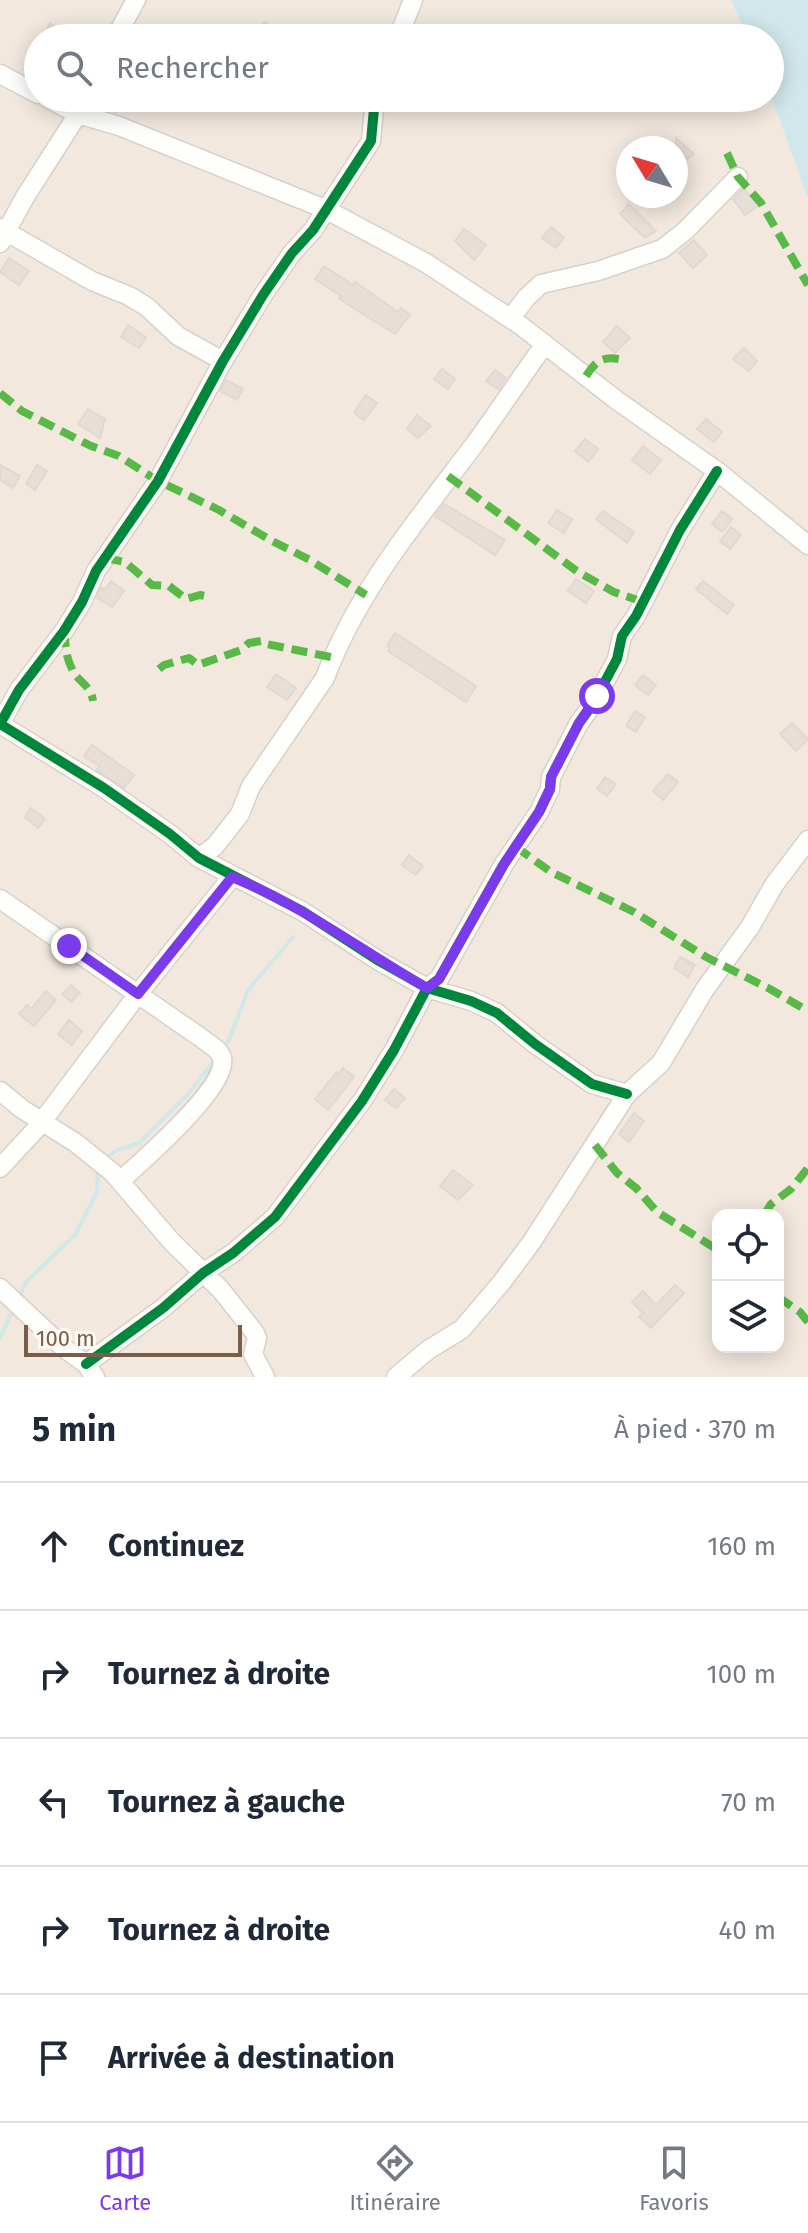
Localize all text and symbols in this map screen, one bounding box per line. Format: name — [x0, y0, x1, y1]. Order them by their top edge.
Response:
search box — [24, 24, 784, 112]
icon: search — [52, 46, 96, 90]
text: Rechercher — [116, 50, 269, 86]
north arrow — [616, 136, 688, 208]
route start — [579, 678, 615, 714]
route end — [51, 928, 87, 964]
map controls — [712, 1209, 784, 1353]
button: locate — [712, 1209, 784, 1281]
button: layers — [712, 1281, 784, 1353]
scale bar — [24, 1321, 242, 1357]
text: 100 m — [36, 1325, 95, 1352]
text: 5 min — [32, 1409, 116, 1450]
text: À pied · 370 m — [614, 1414, 776, 1445]
icon: ahead — [32, 1524, 76, 1568]
text: Continuez — [108, 1528, 244, 1564]
text: 160 m — [707, 1531, 776, 1562]
icon: right — [32, 1652, 76, 1696]
text: Tournez à droite — [108, 1656, 330, 1692]
text: 100 m — [707, 1659, 776, 1690]
icon: left — [32, 1780, 76, 1824]
text: Tournez à gauche — [108, 1784, 345, 1820]
text: 70 m — [721, 1787, 776, 1818]
icon: right — [32, 1908, 76, 1952]
text: Tournez à droite — [108, 1912, 330, 1948]
text: 40 m — [718, 1915, 776, 1946]
icon: arrive — [32, 2036, 76, 2080]
text: Arrivée à destination — [108, 2040, 395, 2076]
tab: Carte — [99, 2141, 151, 2216]
tab: Itinéraire — [350, 2141, 441, 2216]
tab: Favoris — [639, 2141, 709, 2216]

